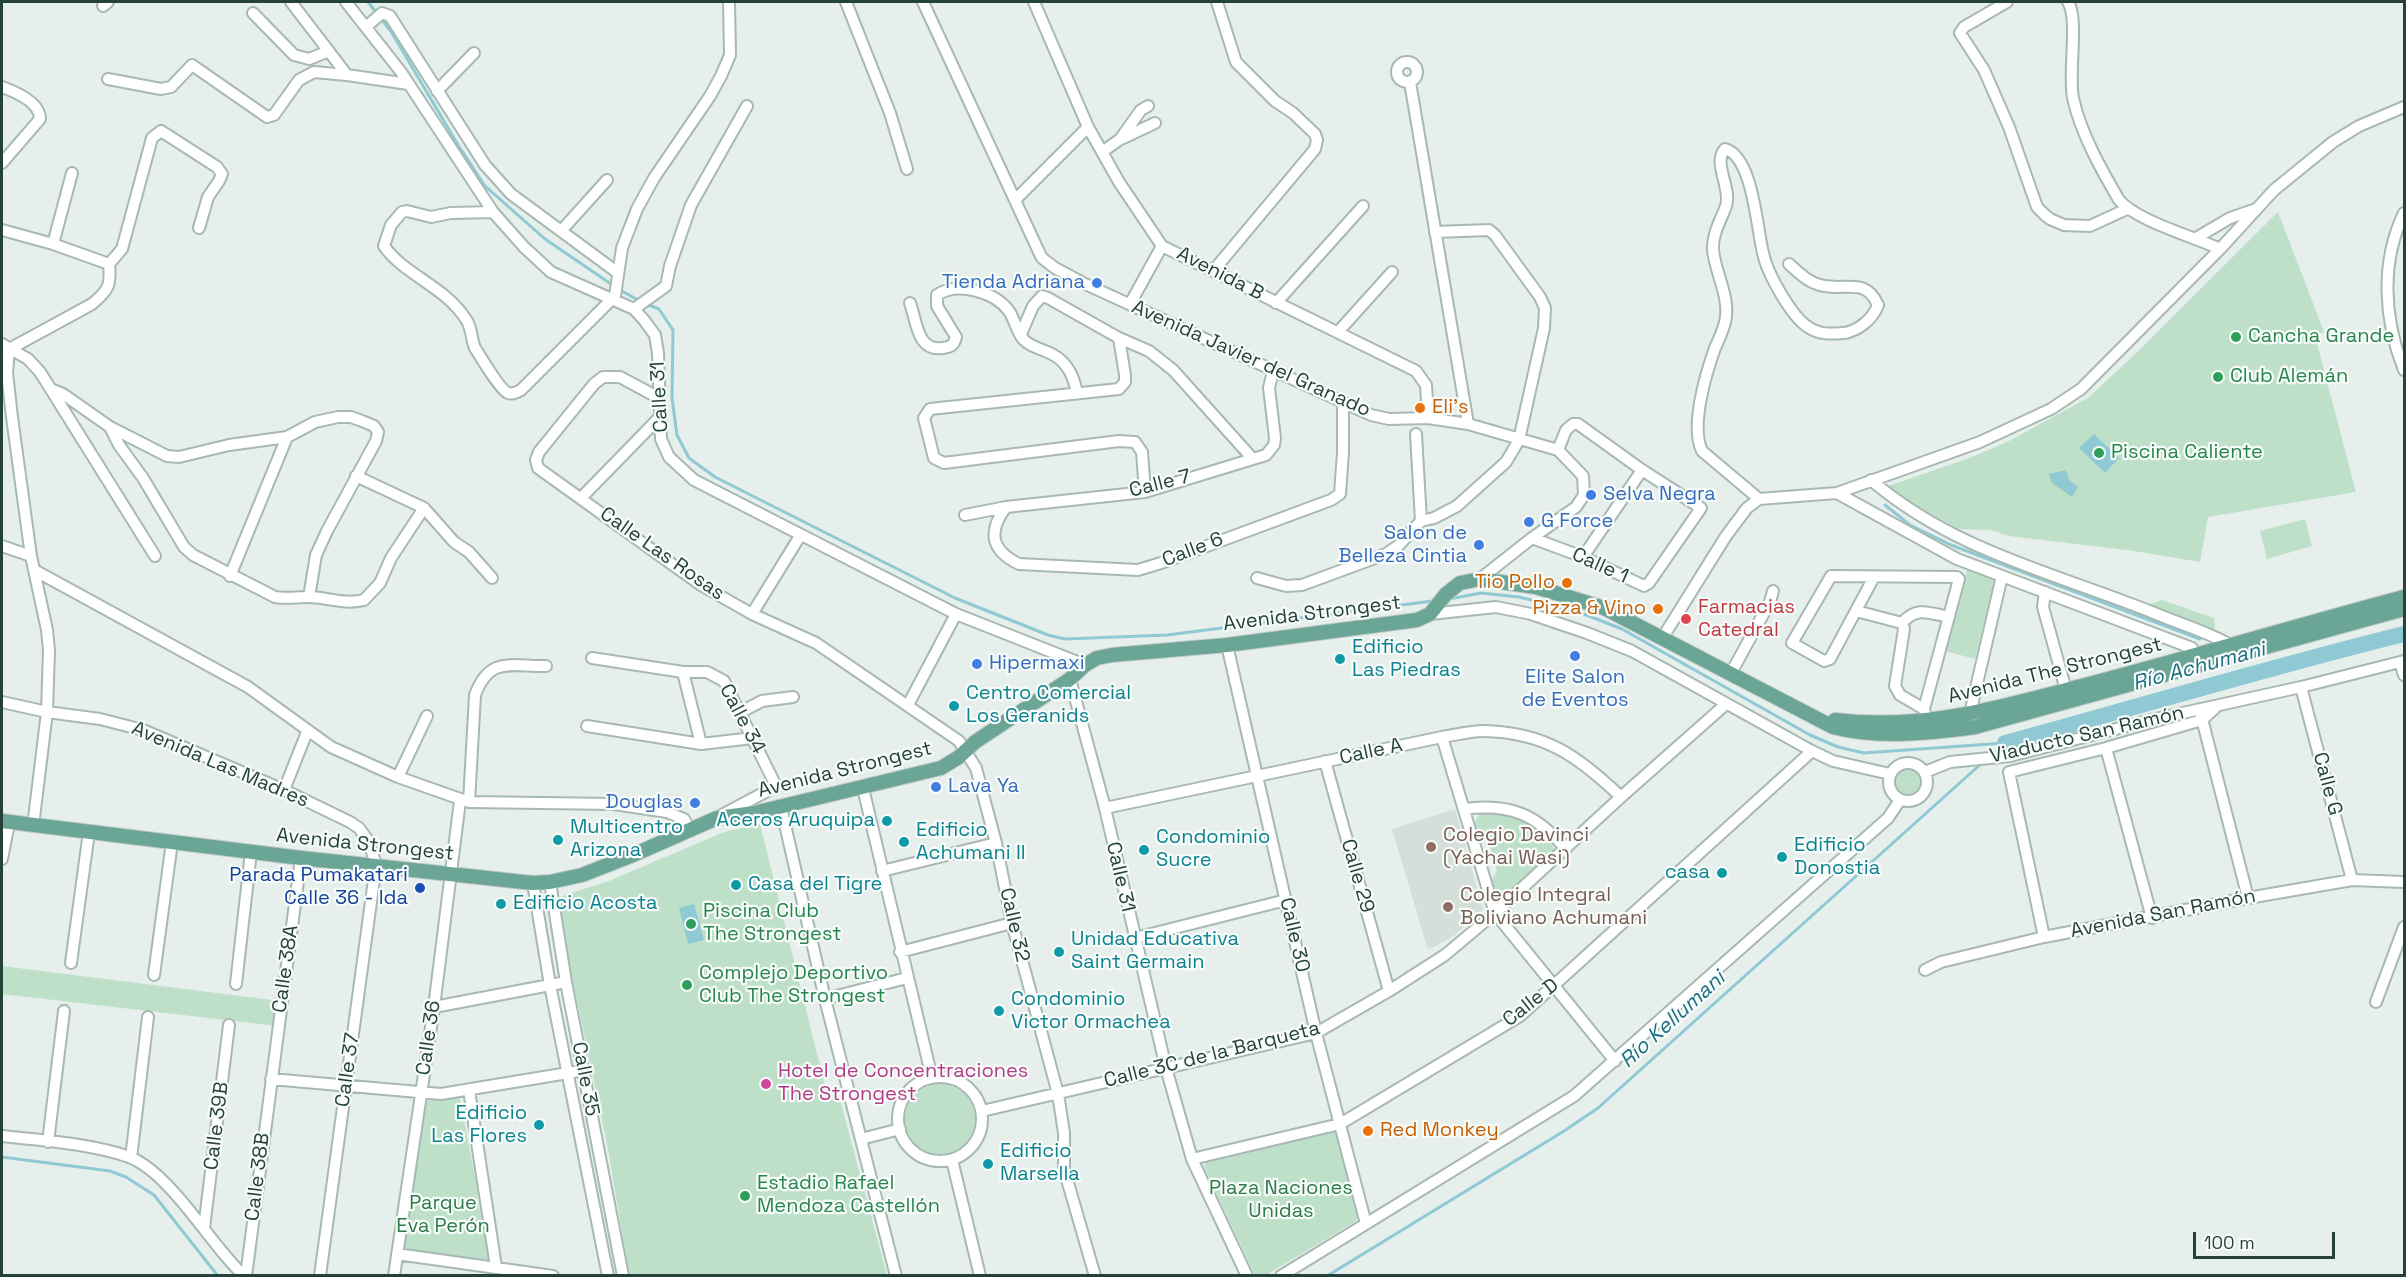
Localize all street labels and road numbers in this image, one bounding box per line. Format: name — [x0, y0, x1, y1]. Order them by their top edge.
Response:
street label: Avenida B — [1173, 242, 1267, 306]
street label: Avenida Javier del Granado — [1128, 295, 1374, 423]
street label: Calle 31 — [646, 361, 674, 433]
street label: Calle 7 — [1127, 465, 1193, 503]
street label: Calle Las Rosas — [595, 502, 729, 606]
street label: Calle 6 — [1159, 527, 1227, 573]
street label: Calle 1 — [1568, 543, 1632, 589]
street label: Avenida Strongest — [1222, 591, 1402, 637]
street label: Avenida The Strongest — [1946, 633, 2164, 709]
street label: Calle 34 — [714, 680, 770, 758]
street label: Viaducto San Ramón — [1988, 701, 2186, 769]
street label: Avenida Las Madres — [128, 717, 312, 813]
street label: Calle A — [1337, 734, 1405, 770]
street label: Avenida Strongest — [755, 737, 935, 803]
street label: Calle G — [2307, 750, 2347, 818]
street label: Avenida Strongest — [275, 824, 455, 866]
street label: Calle 29 — [1335, 836, 1379, 916]
street label: Calle 31 — [1100, 840, 1140, 914]
street label: Avenida San Ramón — [2068, 884, 2258, 944]
street label: Calle 32 — [994, 886, 1034, 964]
street label: Calle 30 — [1274, 895, 1314, 975]
street label: Calle 38A — [268, 924, 304, 1014]
street label: Calle D — [1498, 974, 1564, 1032]
street label: Calle 36 — [412, 999, 446, 1077]
street label: Calle 3C de la Barqueta — [1102, 1017, 1322, 1093]
street label: Calle 37 — [331, 1031, 365, 1109]
street label: Calle 35 — [566, 1040, 604, 1118]
street label: Calle 39B — [200, 1081, 234, 1171]
street label: Calle 38B — [241, 1131, 275, 1223]

